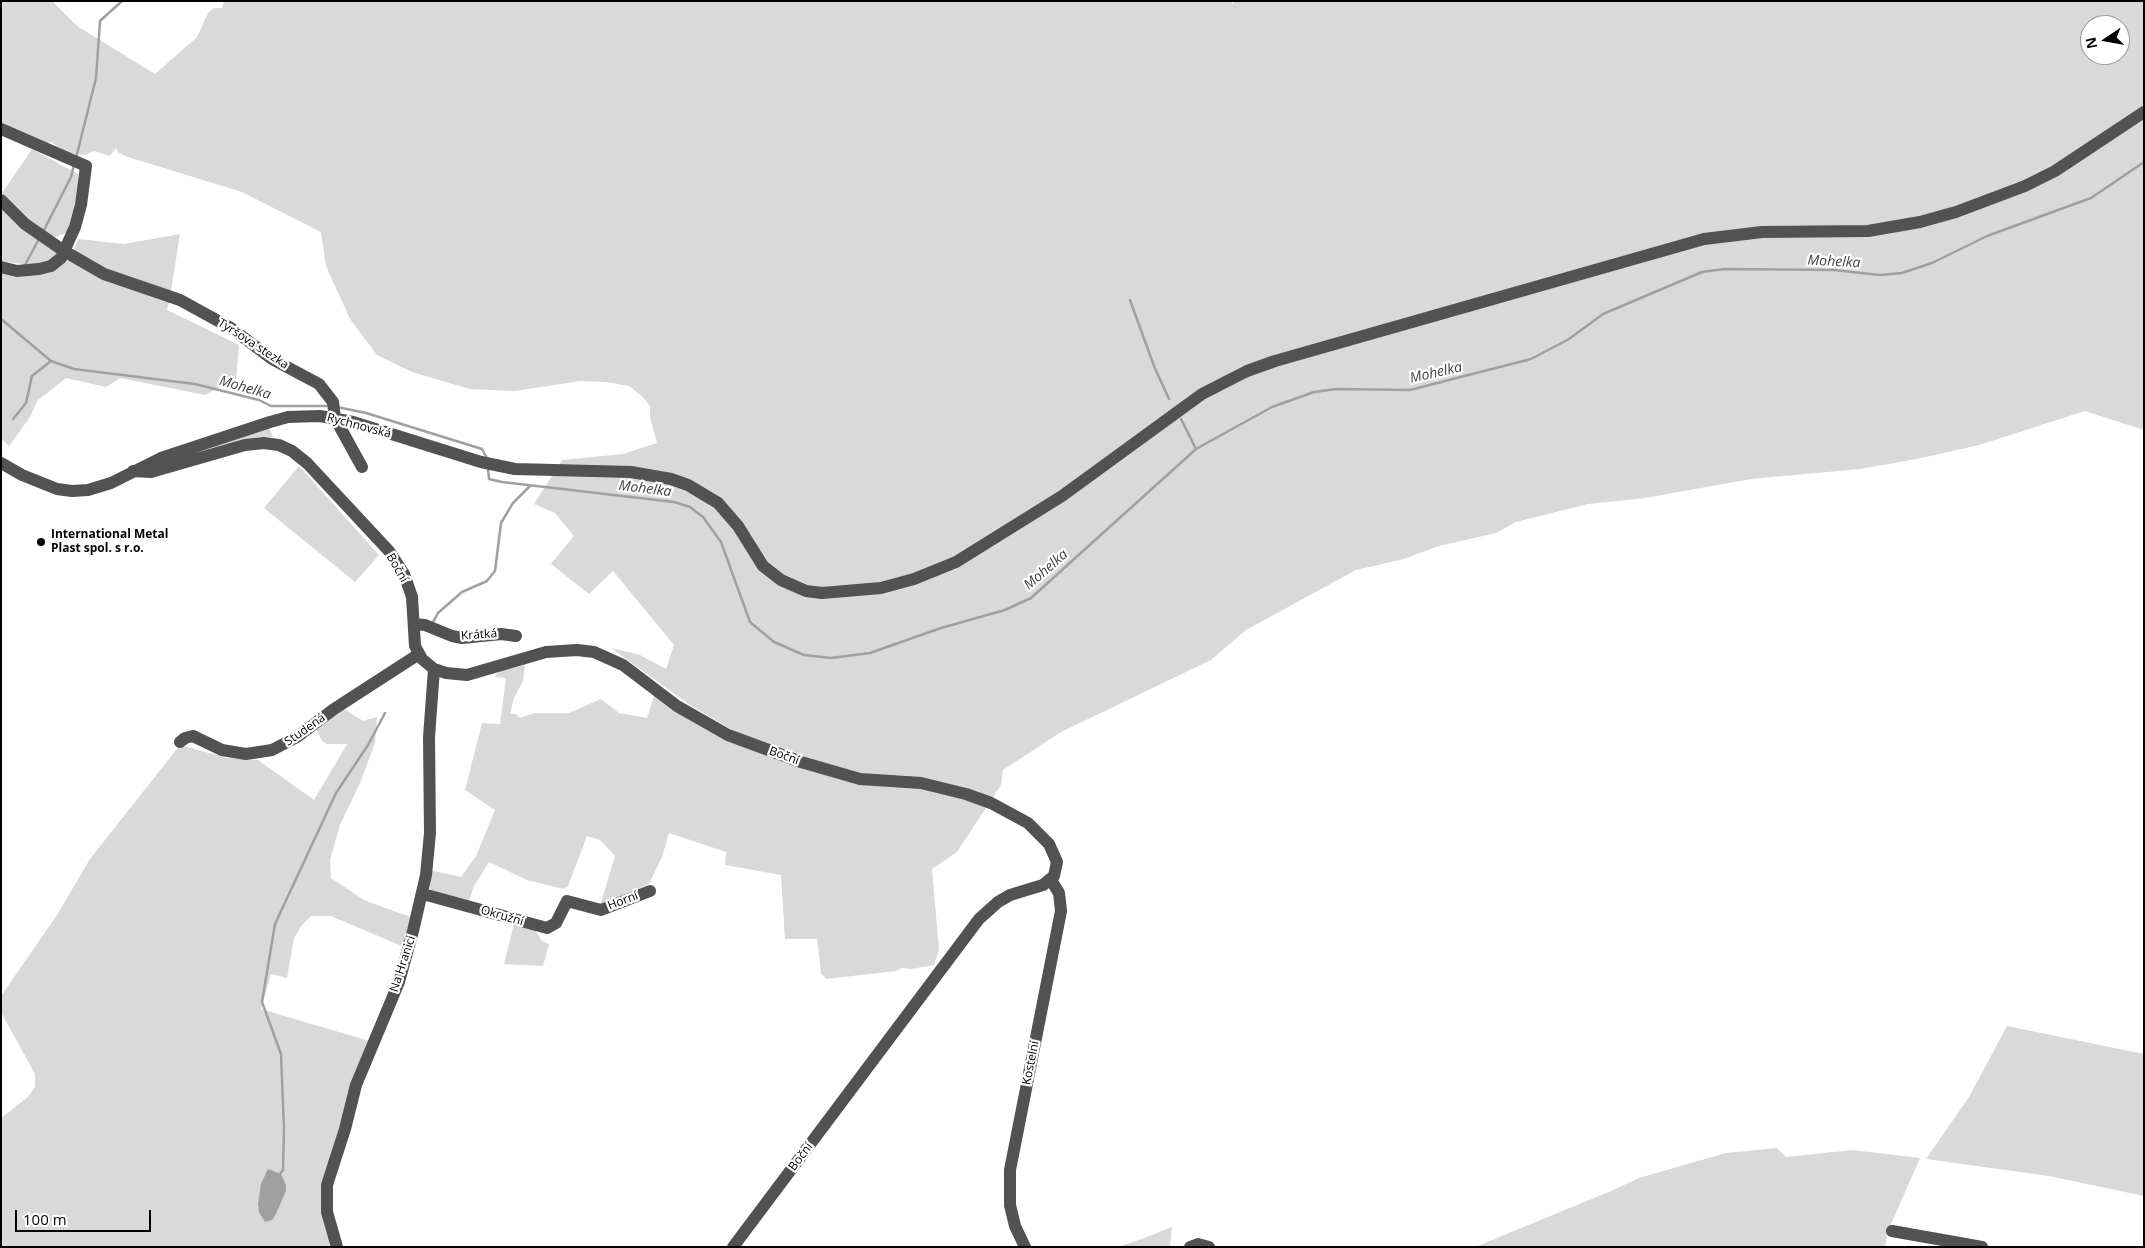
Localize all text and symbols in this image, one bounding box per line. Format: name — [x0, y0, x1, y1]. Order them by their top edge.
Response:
north arrow — [2080, 15, 2130, 65]
text: N — [2080, 35, 2101, 51]
water label: Mohelka — [1807, 252, 1861, 272]
street label: Tyršova stezka — [215, 316, 291, 372]
water label: Mohelka — [1408, 359, 1464, 387]
water label: Mohelka — [217, 373, 273, 403]
street label: Rychnovská — [325, 411, 393, 441]
water label: Mohelka — [618, 477, 672, 501]
place label: International Metal Plast spol. s r.o. — [51, 528, 168, 556]
marker: International Metal Plast spol. s r.o. — [35, 536, 47, 548]
water label: Mohelka — [1021, 546, 1071, 594]
street label: Boční — [383, 551, 411, 585]
street label: Krátká — [460, 627, 498, 643]
street label: Studená — [282, 711, 328, 749]
street label: Boční — [767, 744, 801, 768]
street label: Horní — [606, 889, 640, 913]
street label: Okružní — [479, 903, 525, 929]
street label: Na Hranici — [387, 934, 419, 994]
street label: Kostelní — [1020, 1040, 1042, 1086]
street label: Boční — [786, 1140, 816, 1174]
scale bar — [18, 1200, 154, 1232]
text: 100 m — [23, 1209, 67, 1229]

